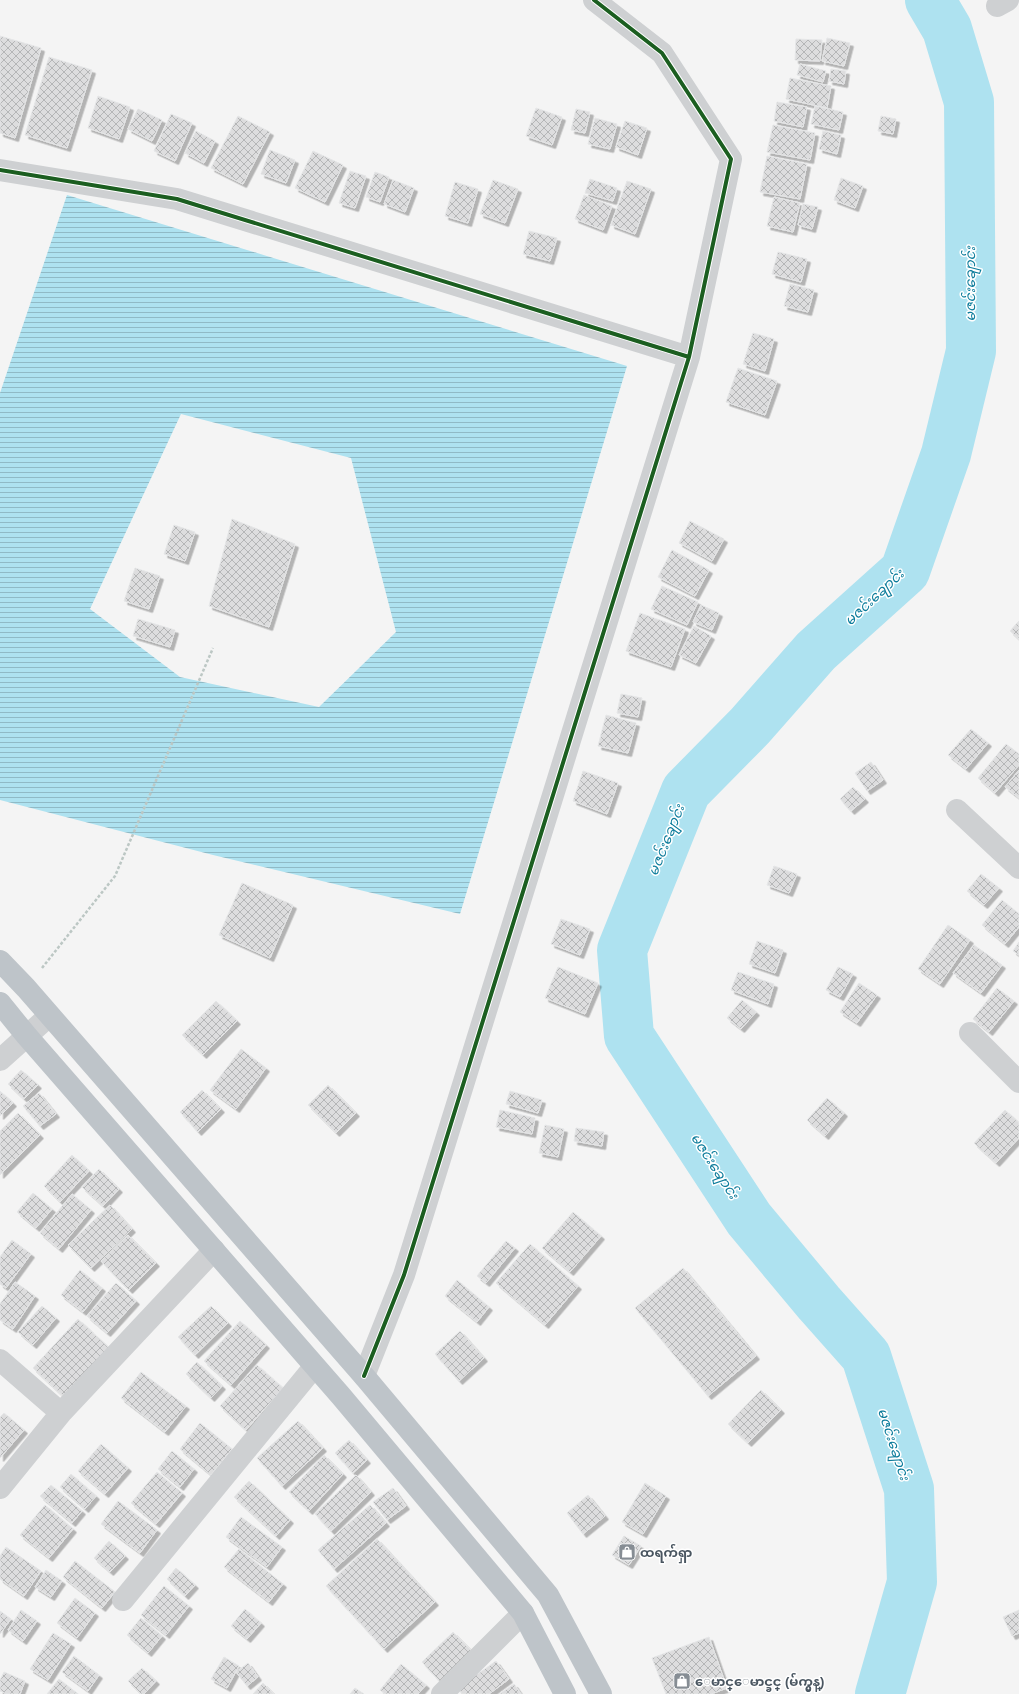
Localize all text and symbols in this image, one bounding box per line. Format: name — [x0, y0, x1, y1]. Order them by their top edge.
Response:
water label: မဇင်းချောင်း — [960, 245, 982, 322]
water label: မဇင်းချောင်း — [840, 563, 910, 631]
water label: မဇင်းချောင်း — [643, 800, 692, 879]
water label: မဇင်းချောင်း — [685, 1129, 744, 1205]
water label: မဇင်းချောင်း — [871, 1405, 915, 1484]
shop icon: ထရက်ရှာ — [617, 1542, 637, 1562]
place label: ထရက်ရှာ — [640, 1543, 692, 1564]
shop icon: ေမာင္ေမာင္ခင္ (မ်က္မွန္) — [672, 1671, 692, 1691]
place label: ေမာင္ေမာင္ခင္ (မ်က္မွန္) — [695, 1672, 824, 1692]

